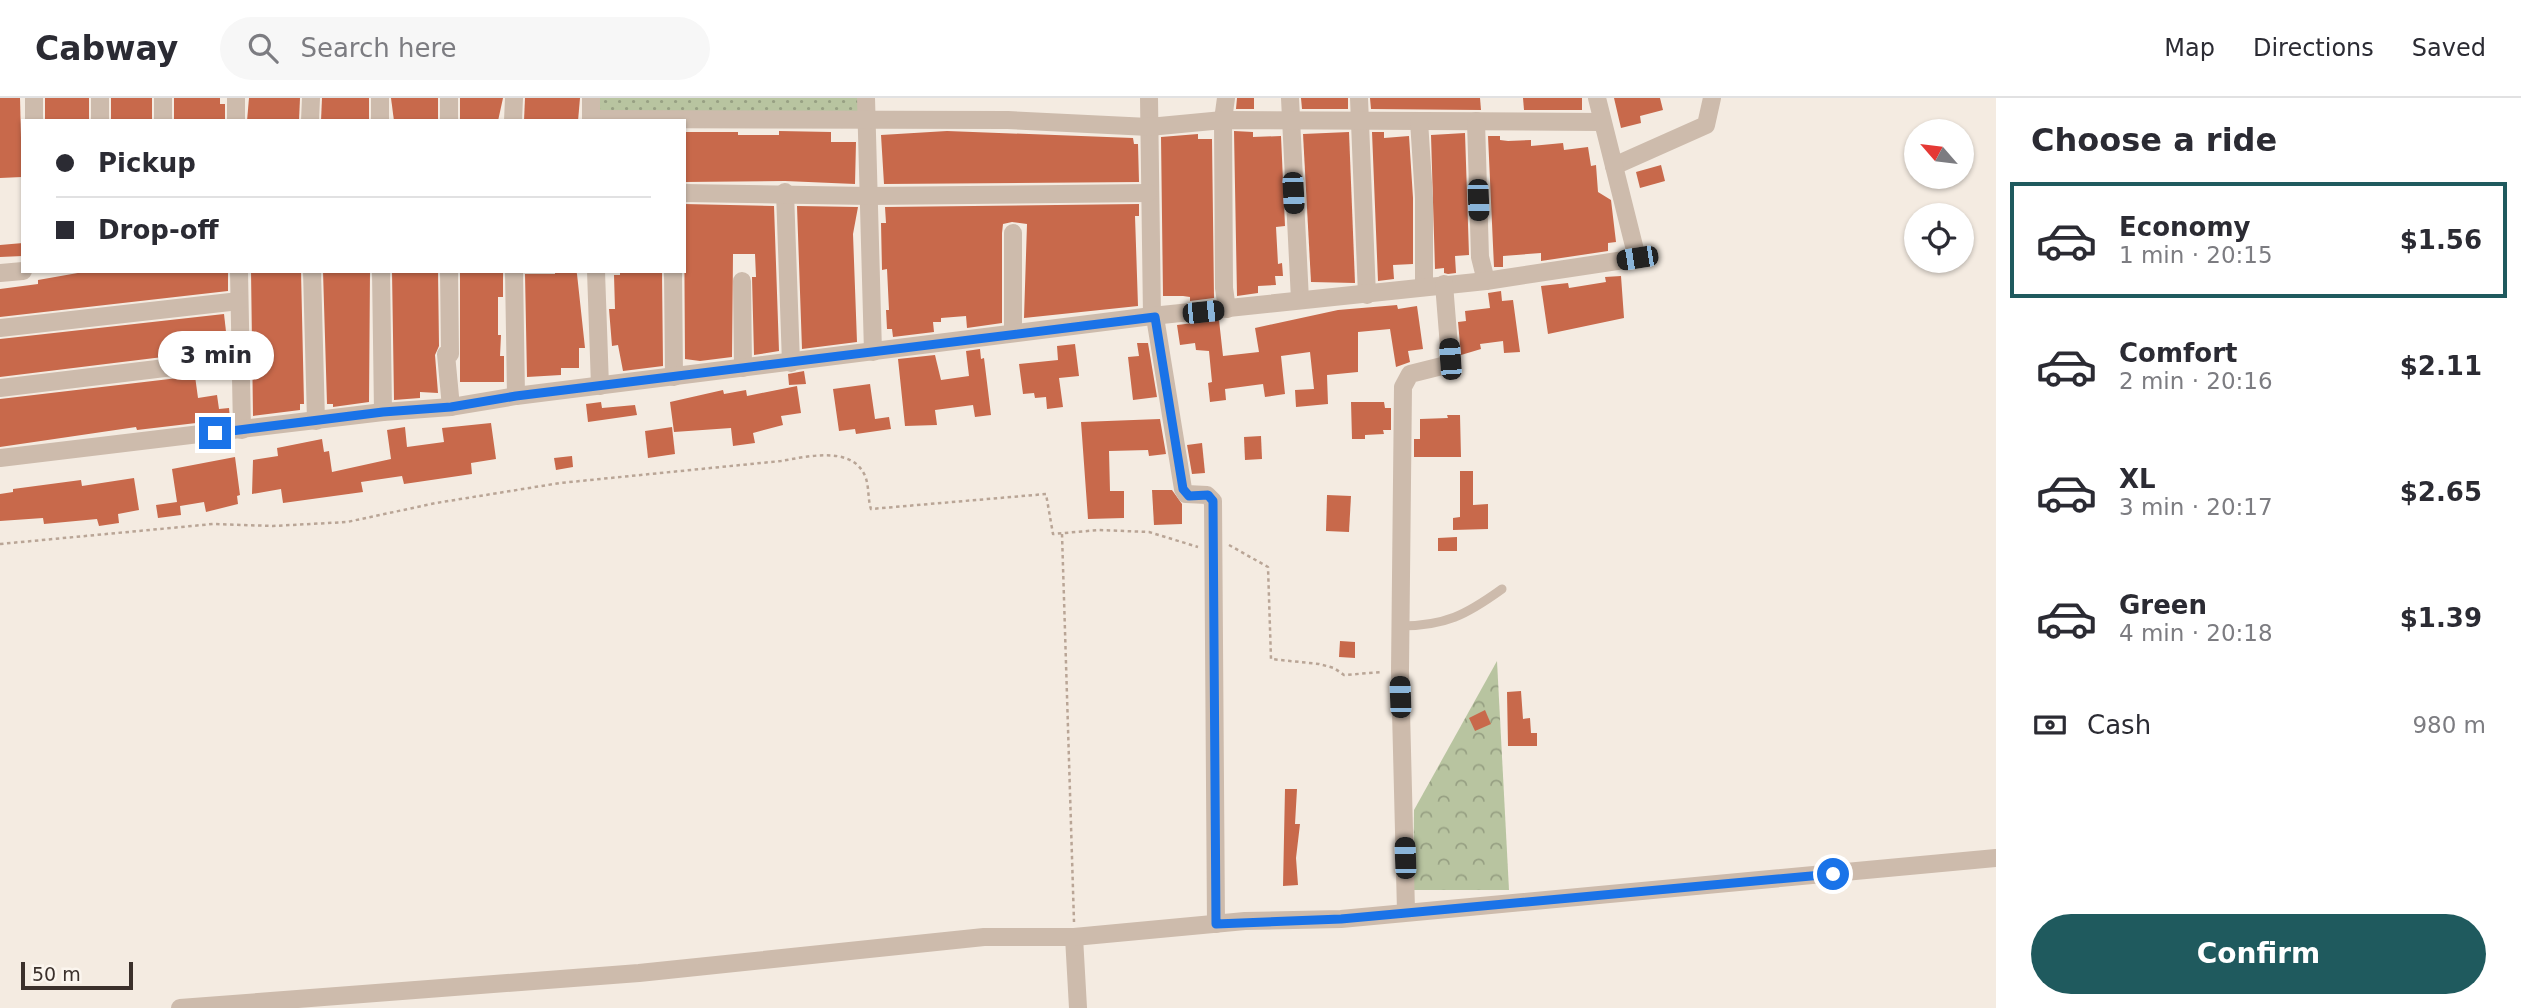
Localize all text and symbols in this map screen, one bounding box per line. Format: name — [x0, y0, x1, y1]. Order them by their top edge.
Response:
search box — [220, 17, 710, 80]
text: Cabway — [35, 29, 178, 68]
icon: search — [244, 29, 282, 67]
text: Search here — [300, 33, 457, 63]
text: Map — [2164, 34, 2215, 62]
text: Directions — [2253, 34, 2374, 62]
text: Saved — [2412, 34, 2486, 62]
north arrow — [1904, 119, 1974, 189]
map controls — [1904, 119, 1974, 273]
text: Choose a ride — [2031, 121, 2277, 159]
text: Pickup — [98, 148, 196, 178]
car — [1282, 171, 1305, 215]
car — [1467, 179, 1490, 221]
button: locate — [1904, 203, 1974, 273]
icon: car — [2035, 209, 2098, 272]
text: Economy — [2119, 212, 2250, 242]
text: Drop-off — [98, 215, 219, 245]
text: $1.56 — [2400, 225, 2482, 255]
text: 1 min · 20:15 — [2119, 242, 2273, 268]
car — [1615, 244, 1660, 272]
car — [1182, 299, 1225, 325]
callout: 3 min — [157, 331, 273, 380]
icon: car — [2035, 335, 2098, 398]
car — [1439, 337, 1462, 381]
text: Comfort — [2119, 338, 2237, 368]
text: 3 min — [180, 342, 252, 368]
text: $2.11 — [2400, 351, 2482, 381]
text: 2 min · 20:16 — [2119, 368, 2273, 394]
route end — [199, 417, 231, 449]
icon: car — [2035, 461, 2098, 524]
text: XL — [2119, 464, 2156, 494]
text: $2.65 — [2400, 477, 2482, 507]
text: 3 min · 20:17 — [2119, 494, 2273, 520]
icon: car — [2035, 587, 2098, 650]
text: Green — [2119, 590, 2207, 620]
text: $1.39 — [2400, 603, 2482, 633]
text: 4 min · 20:18 — [2119, 620, 2273, 646]
car — [1389, 676, 1412, 718]
icon: cash — [2031, 706, 2069, 744]
text: Cash — [2087, 710, 2151, 740]
text: 980 m — [2412, 712, 2486, 738]
car — [1394, 837, 1417, 879]
route start — [1817, 858, 1849, 890]
button: Confirm — [2031, 914, 2486, 994]
scale bar — [21, 959, 133, 991]
text: 50 m — [32, 963, 81, 985]

